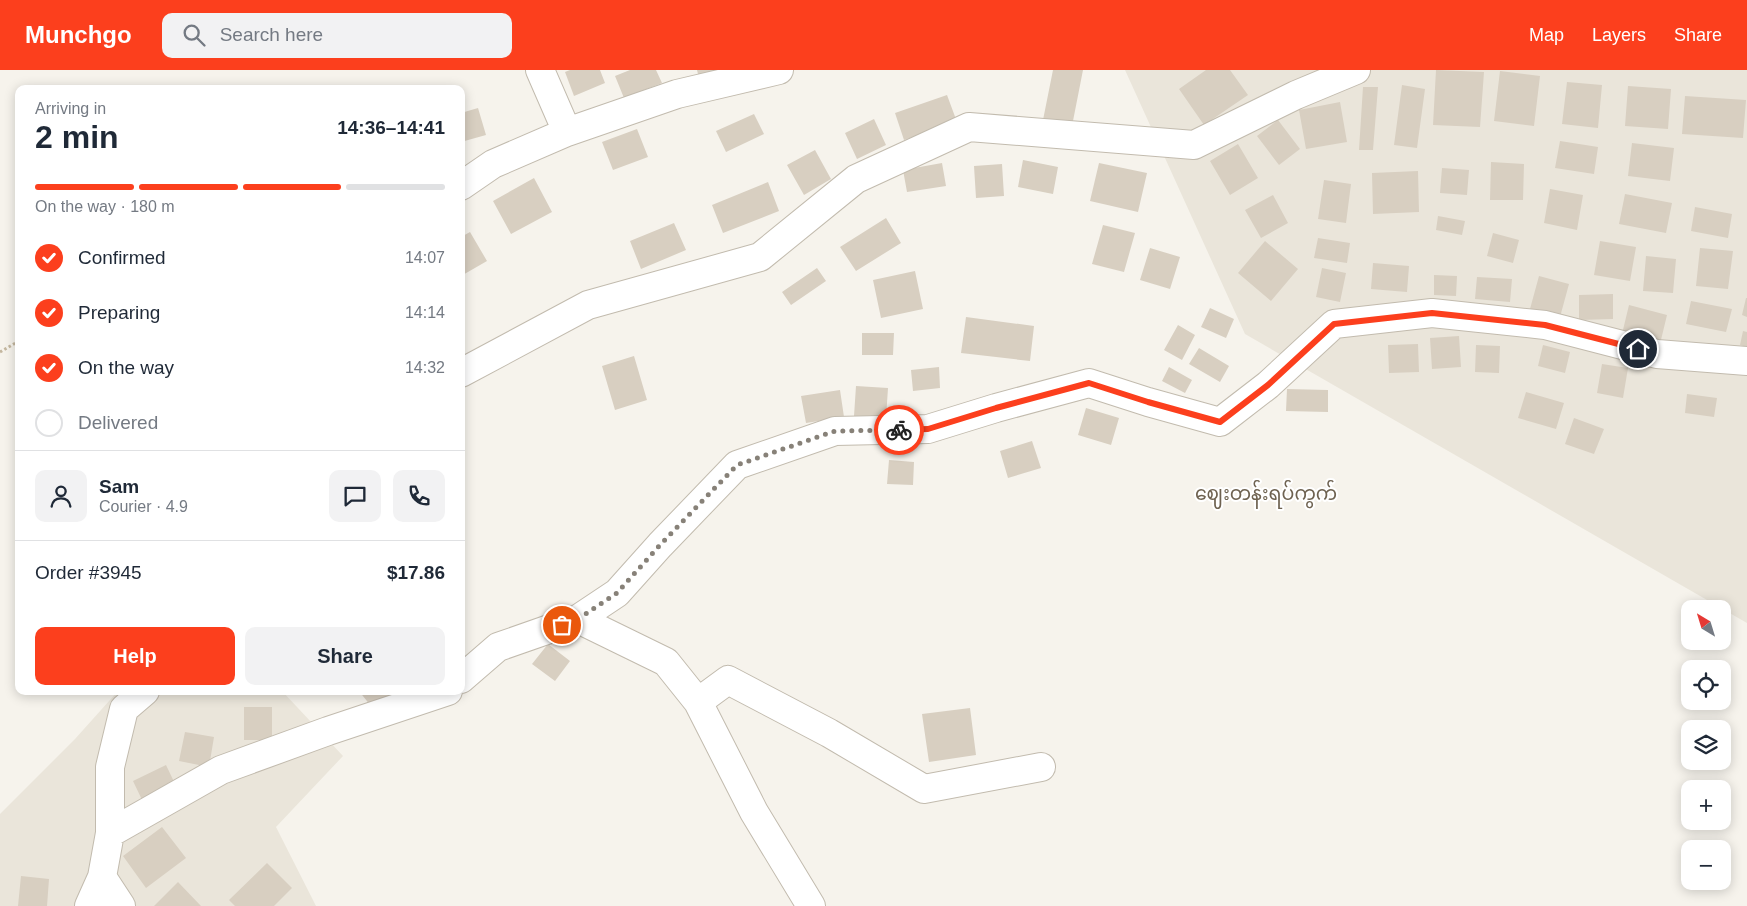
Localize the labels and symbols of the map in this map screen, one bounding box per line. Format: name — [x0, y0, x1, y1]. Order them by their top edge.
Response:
pin — [1617, 328, 1659, 370]
courier — [874, 405, 924, 455]
district label: ဈေးတန်းရပ်ကွက် — [1195, 479, 1337, 509]
north arrow — [1681, 600, 1731, 650]
pin — [541, 604, 583, 646]

